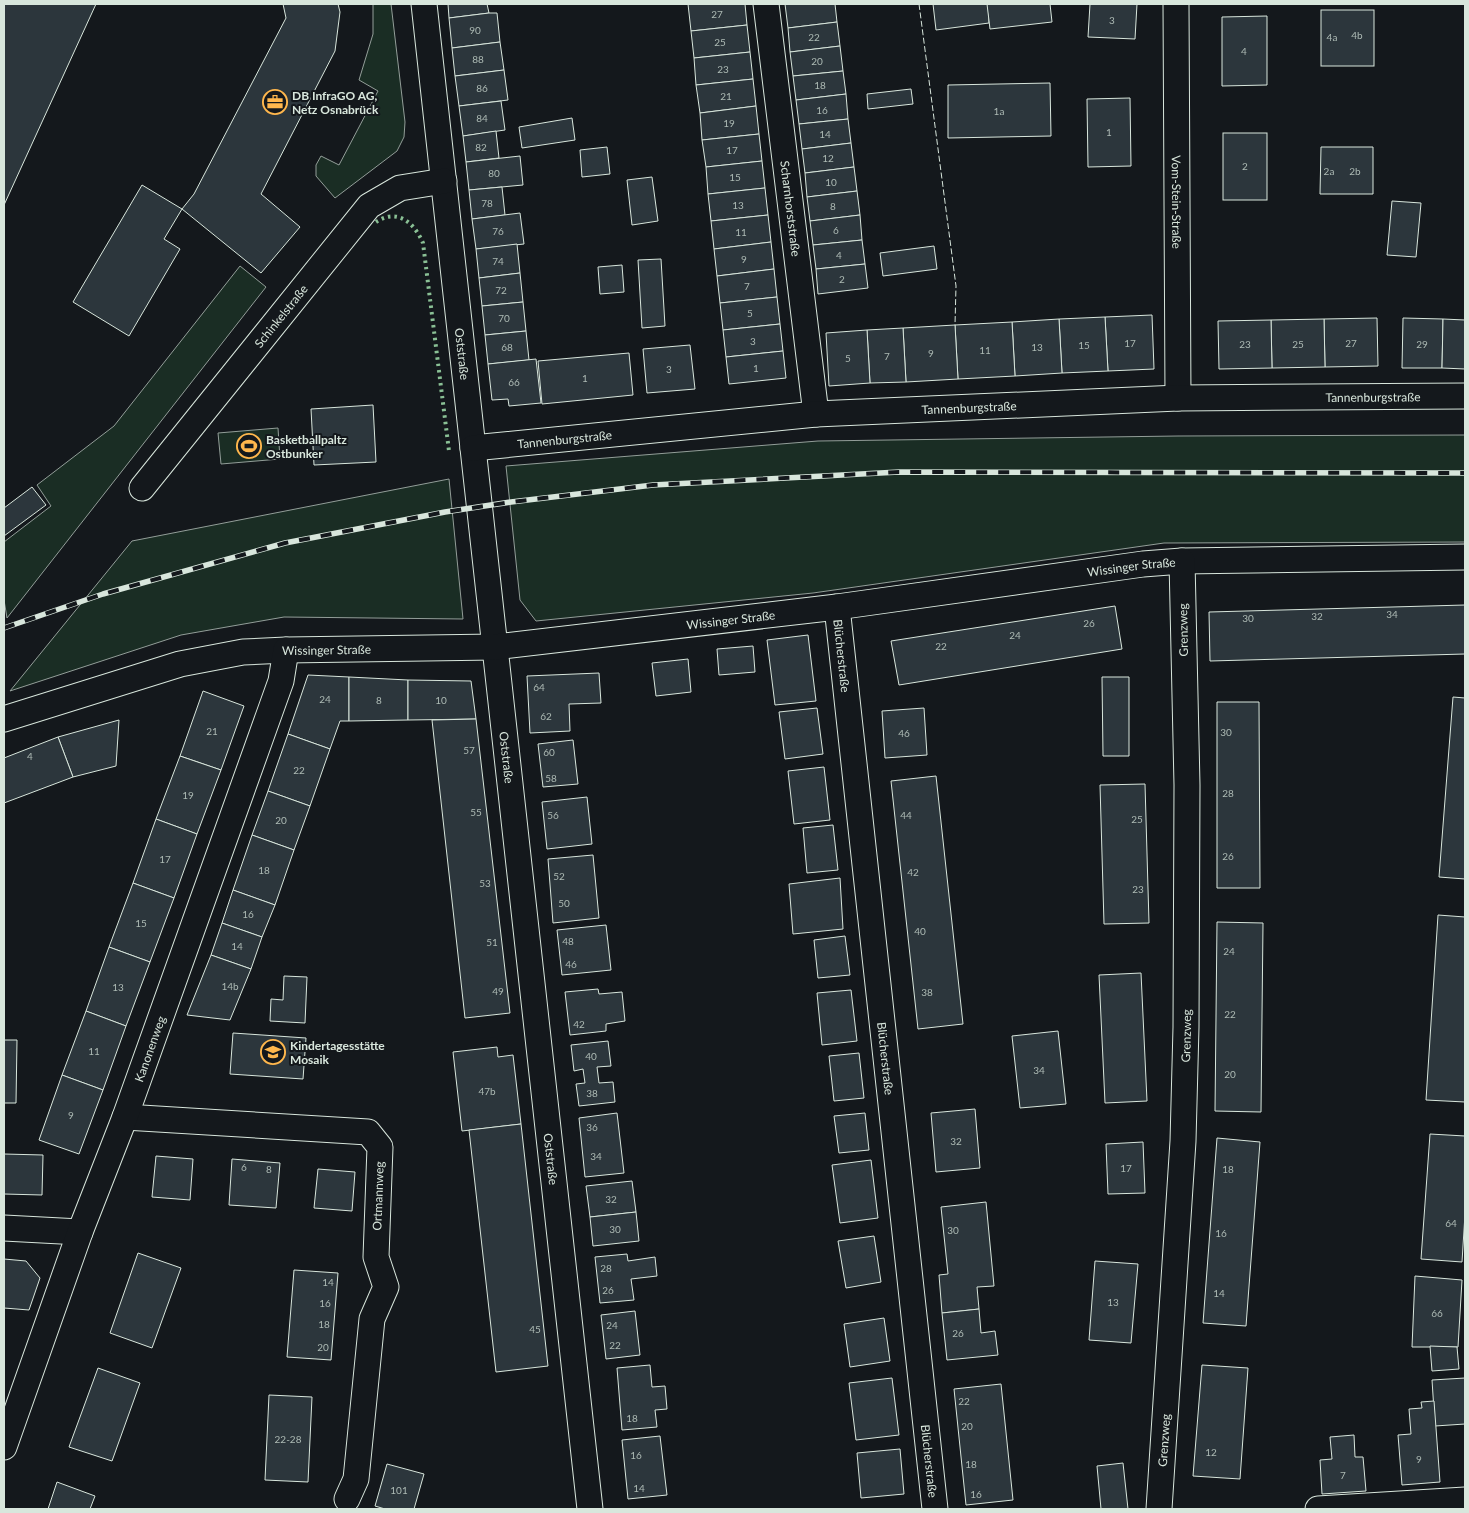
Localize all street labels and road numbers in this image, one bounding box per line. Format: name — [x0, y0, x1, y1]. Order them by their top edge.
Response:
street label: Vom-Stein-Straße — [1169, 155, 1185, 249]
street label: Scharnhorststraße — [778, 160, 804, 257]
street label: Schinkelstraße — [251, 281, 310, 350]
street label: Oststraße — [452, 327, 473, 381]
street label: Tannenburgstraße — [1325, 389, 1421, 404]
street label: Tannenburgstraße — [921, 398, 1017, 417]
street label: Tannenburgstraße — [516, 427, 613, 451]
street label: Wissinger Straße — [1086, 554, 1176, 579]
street label: Grenzweg — [1175, 603, 1191, 657]
street label: Wissinger Straße — [686, 607, 776, 632]
street label: Blücherstraße — [831, 618, 854, 693]
street label: Wissinger Straße — [282, 641, 371, 658]
street label: Oststraße — [497, 731, 517, 784]
street label: Grenzweg — [1178, 1009, 1194, 1063]
street label: Kanonenweg — [131, 1014, 168, 1084]
street label: Blücherstraße — [875, 1021, 897, 1096]
street label: Oststraße — [541, 1132, 562, 1186]
street label: Ortmannweg — [369, 1161, 387, 1231]
street label: Grenzweg — [1154, 1413, 1173, 1467]
street label: Blücherstraße — [918, 1424, 941, 1498]

